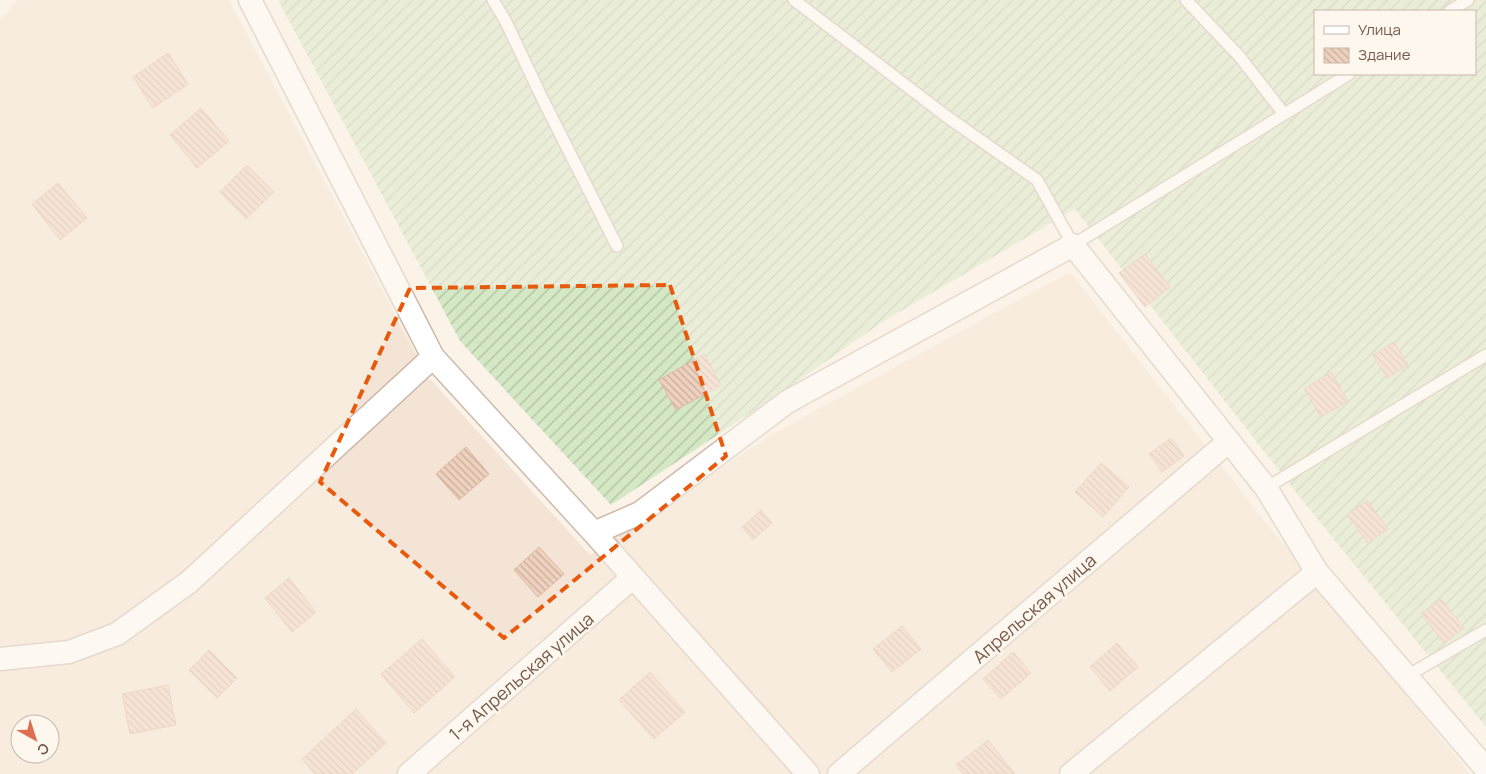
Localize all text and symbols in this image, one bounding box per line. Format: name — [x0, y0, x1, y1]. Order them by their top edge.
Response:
legend — [1314, 10, 1476, 75]
text: Улица — [1358, 19, 1401, 40]
text: Здание — [1358, 44, 1411, 65]
street label: Апрельская улица — [967, 548, 1101, 668]
street label: 1-я Апрельская улица — [444, 607, 598, 745]
north arrow — [10, 714, 60, 764]
text: С — [33, 739, 53, 760]

